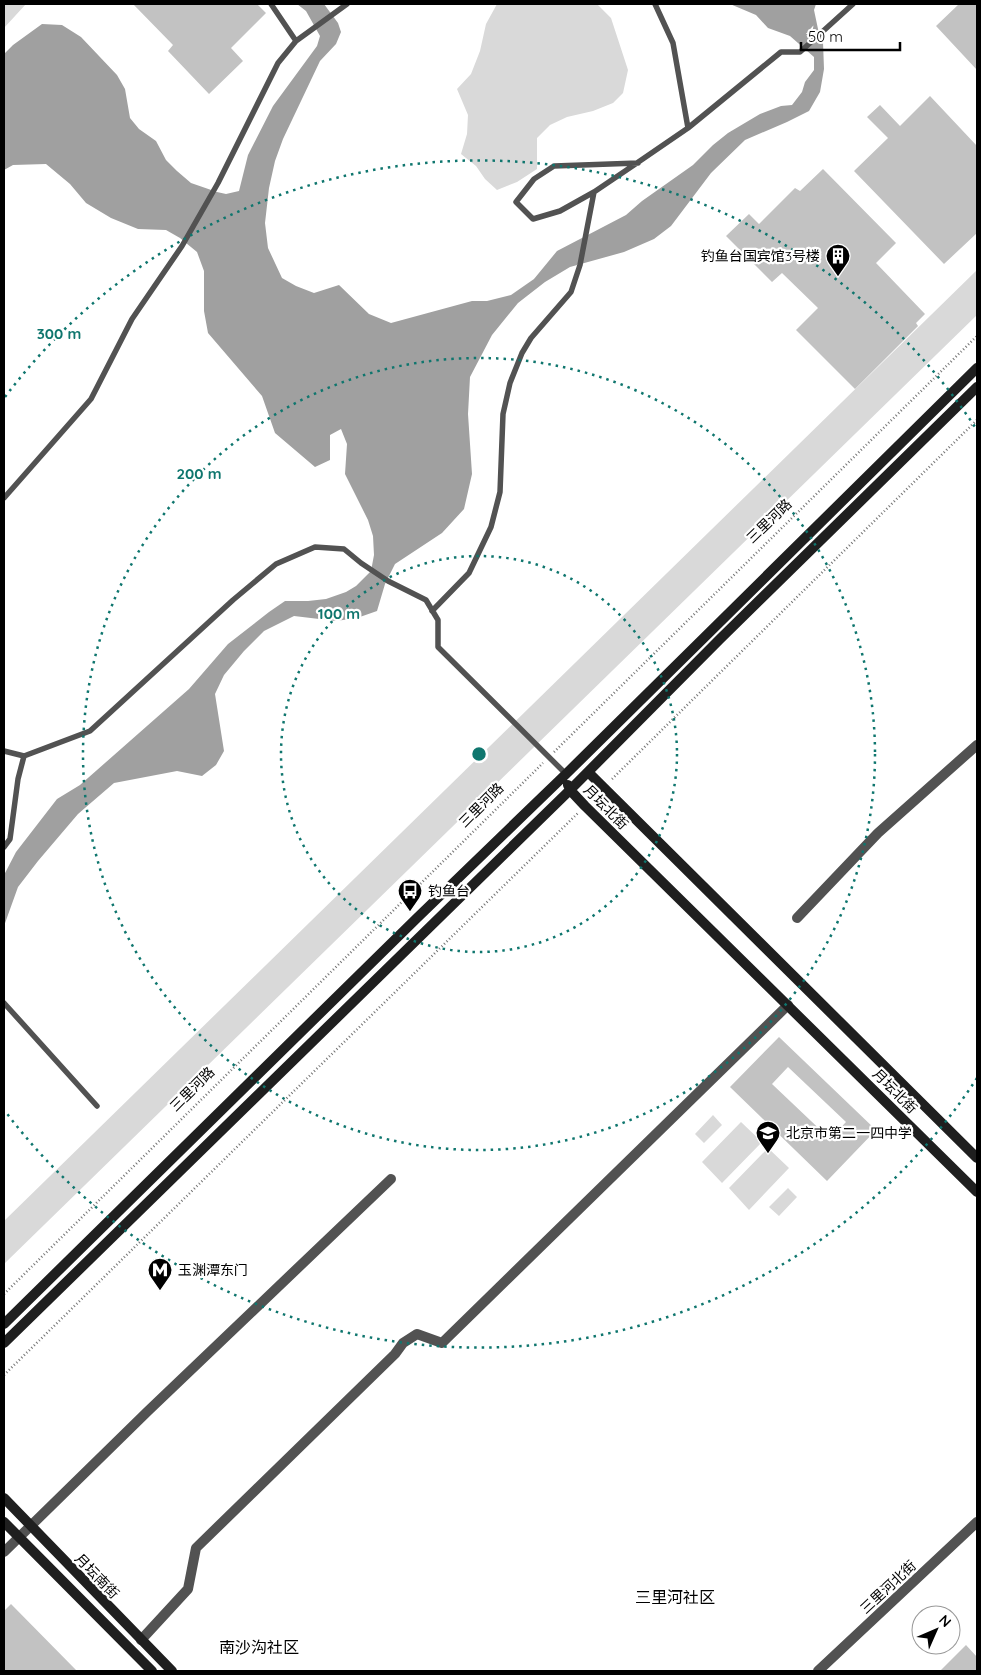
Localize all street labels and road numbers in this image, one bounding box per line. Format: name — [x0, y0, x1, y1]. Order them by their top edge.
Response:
street label: 三里河路 — [743, 495, 795, 547]
street label: 三里河路 — [455, 779, 507, 831]
street label: 月坛北街 — [580, 781, 632, 833]
street label: 三里河路 — [166, 1063, 218, 1115]
street label: 月坛北街 — [869, 1065, 921, 1117]
street label: 月坛南街 — [71, 1550, 123, 1602]
street label: 三里河北街 — [856, 1557, 920, 1617]

